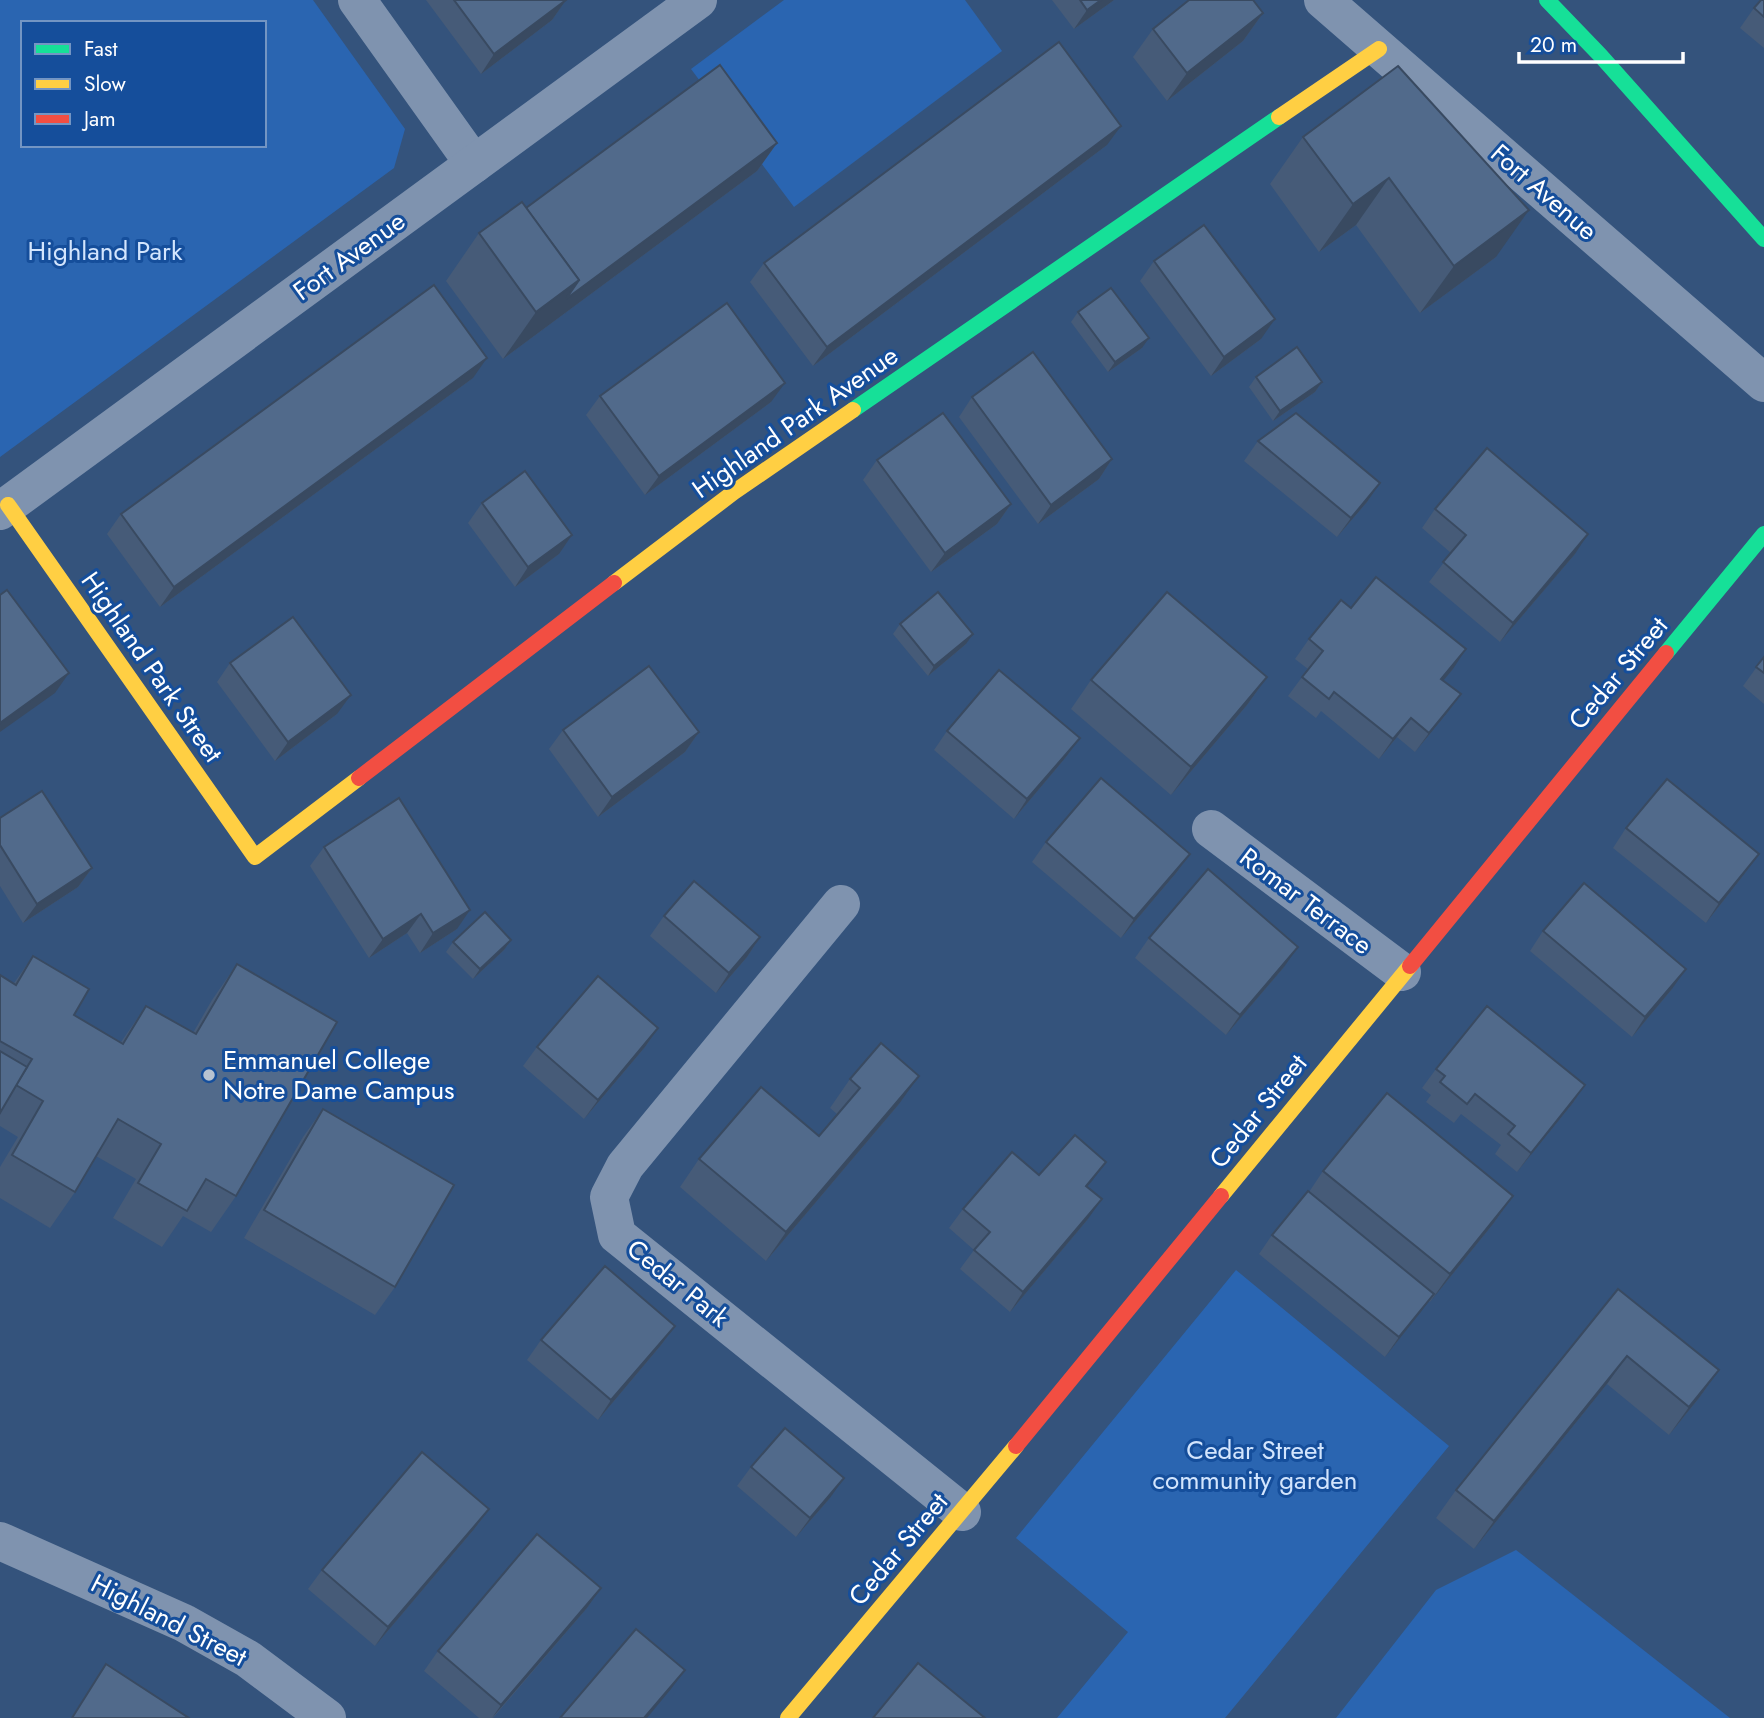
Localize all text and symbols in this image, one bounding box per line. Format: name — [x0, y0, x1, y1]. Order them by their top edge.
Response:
legend — [21, 21, 266, 147]
scale bar — [1519, 21, 1684, 65]
text: 20 m — [1530, 30, 1577, 60]
text: Fast — [84, 34, 117, 64]
text: Slow — [84, 69, 126, 99]
text: Jam — [81, 104, 116, 134]
street label: Fort Avenue — [1482, 135, 1606, 249]
street label: Fort Avenue — [285, 202, 413, 310]
park label: Highland Park — [28, 232, 183, 270]
street label: Highland Park Avenue — [684, 337, 906, 507]
street label: Highland Park Street — [72, 564, 232, 771]
street label: Cedar Street — [1559, 608, 1677, 738]
street label: Romar Terrace — [1232, 838, 1380, 964]
place label: Emmanuel College Notre Dame Campus — [223, 1041, 455, 1109]
street label: Cedar Street — [1200, 1045, 1316, 1176]
marker: Emmanuel College Notre Dame Campus — [201, 1067, 217, 1083]
street label: Cedar Park — [619, 1230, 738, 1336]
park label: Cedar Street community garden — [1153, 1431, 1357, 1499]
street label: Cedar Street — [839, 1484, 957, 1614]
street label: Highland Street — [84, 1564, 254, 1676]

